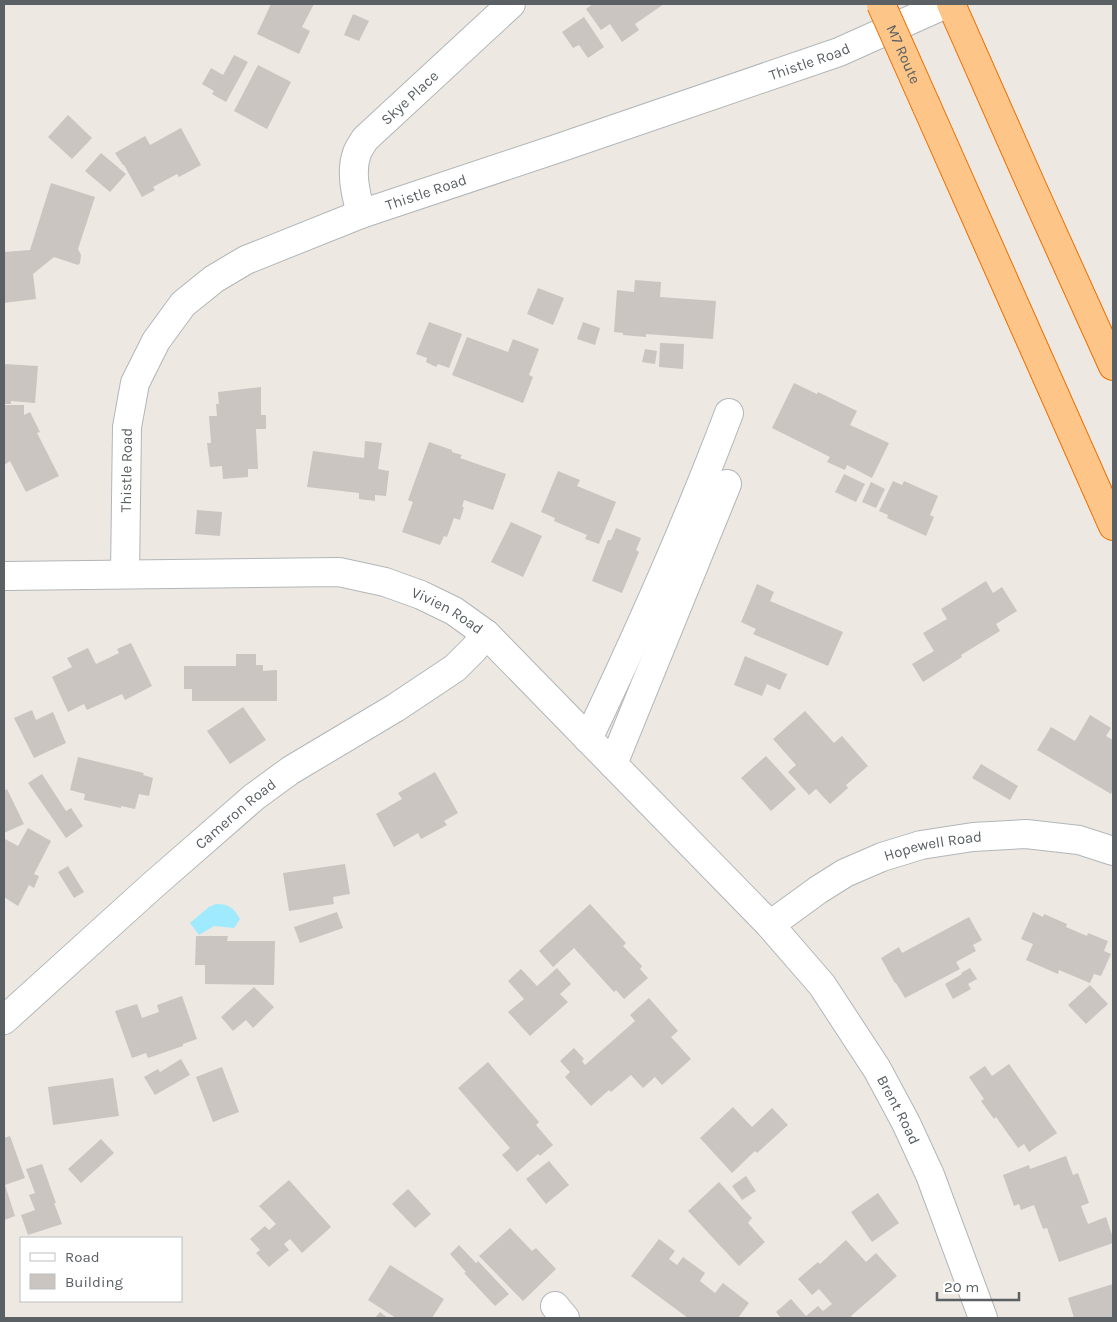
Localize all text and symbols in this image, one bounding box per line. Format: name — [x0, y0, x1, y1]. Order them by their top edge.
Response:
street label: M7 Route — [882, 22, 924, 87]
street label: Thistle Road — [767, 39, 853, 84]
street label: Skye Place — [377, 67, 442, 129]
street label: Thistle Road — [383, 170, 469, 214]
street label: Thistle Road — [117, 428, 136, 512]
street label: Vivien Road — [409, 583, 487, 638]
street label: Cameron Road — [192, 775, 279, 853]
street label: Hopewell Road — [882, 828, 982, 865]
street label: Brent Road — [873, 1072, 924, 1147]
legend — [20, 1237, 182, 1302]
text: Road — [65, 1248, 100, 1266]
scale bar — [937, 1270, 1020, 1302]
text: Building — [65, 1273, 123, 1291]
text: 20 m — [944, 1278, 979, 1296]

